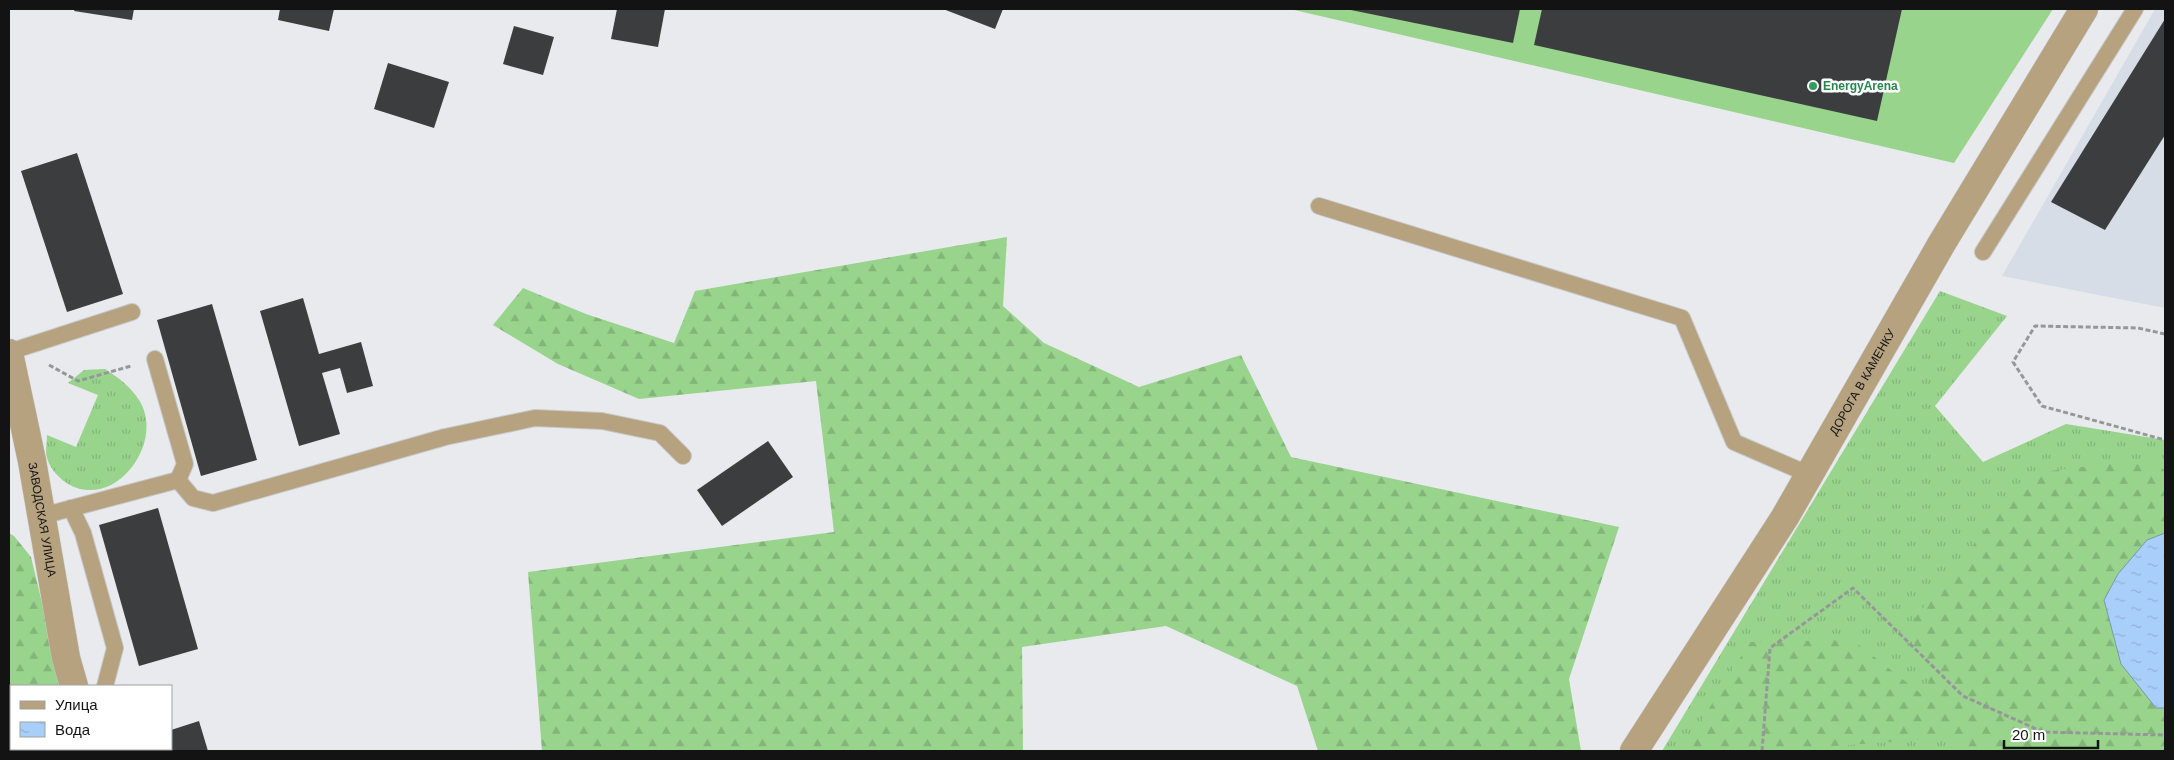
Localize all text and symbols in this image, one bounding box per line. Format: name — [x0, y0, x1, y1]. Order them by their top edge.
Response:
place label: EnergyArena — [1823, 79, 1898, 93]
marker: EnergyArena — [1807, 80, 1819, 92]
street label: ДОРОГА В КАМЕНКУ — [1827, 326, 1898, 437]
street label: ЗАВОДСКАЯ УЛИЦА — [25, 461, 59, 578]
legend — [10, 685, 172, 750]
text: Улица — [55, 696, 98, 713]
scale bar — [2004, 718, 2098, 750]
text: Вода — [55, 721, 91, 738]
text: 20 m — [2012, 726, 2045, 743]

